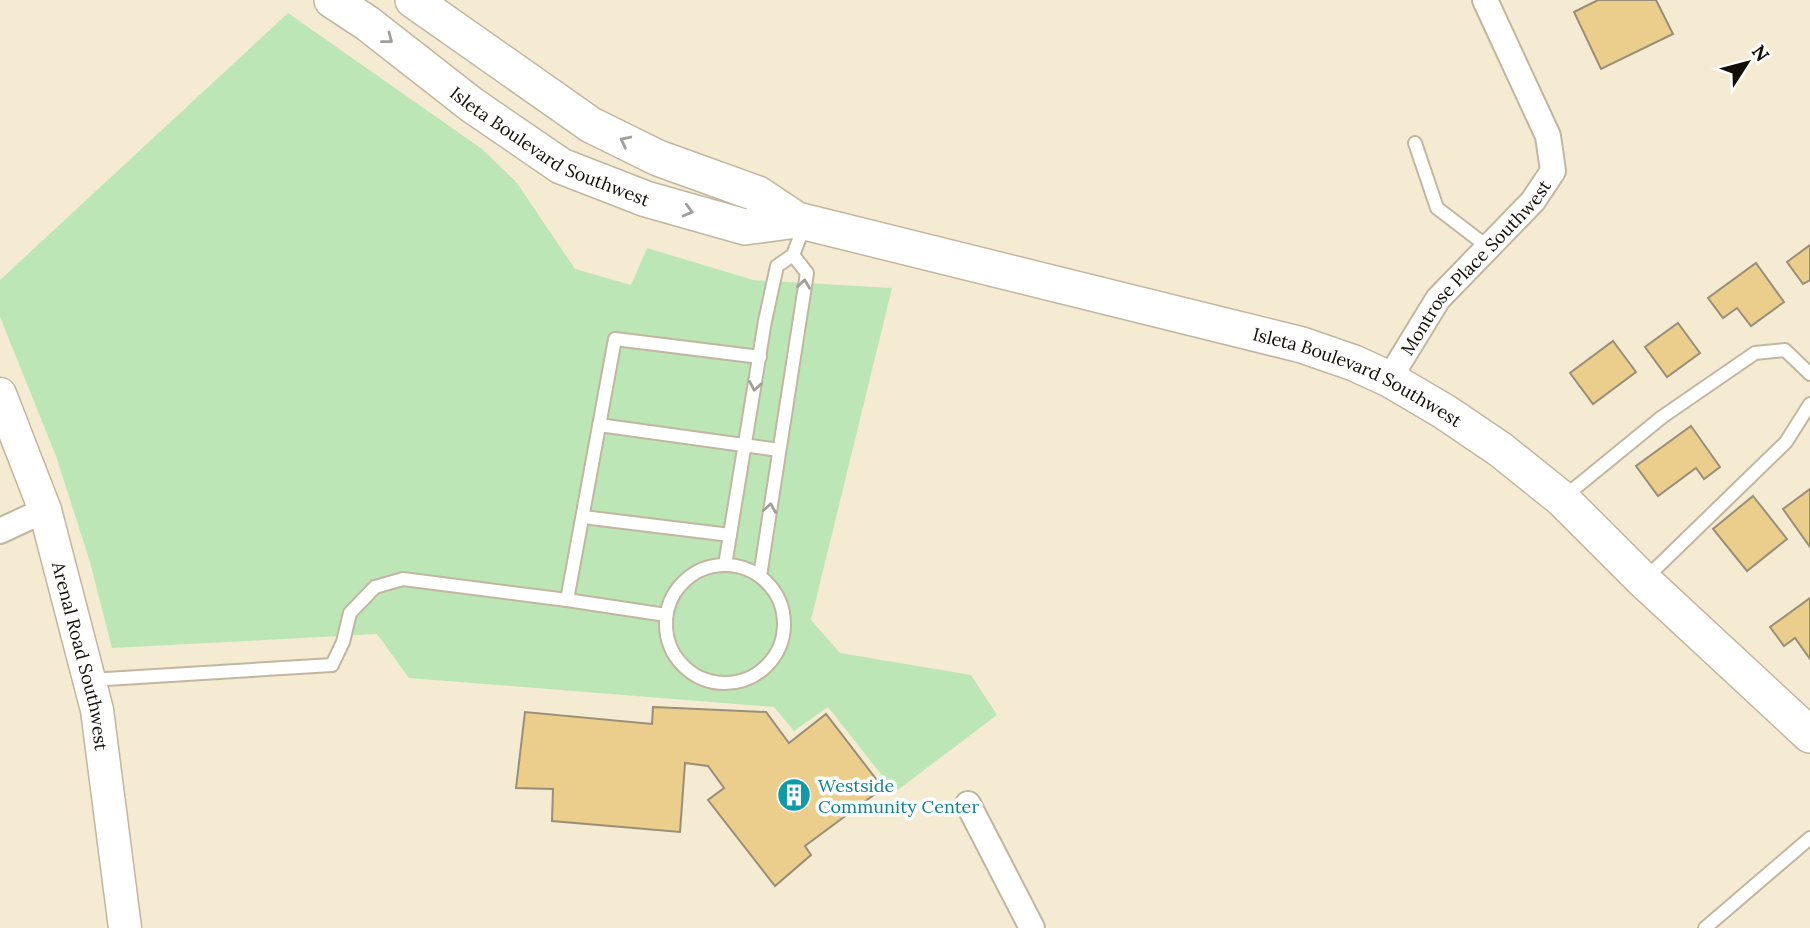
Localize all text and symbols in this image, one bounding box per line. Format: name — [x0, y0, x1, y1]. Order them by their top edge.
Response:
north arrow — [1712, 28, 1782, 98]
one-way arrow — [380, 31, 392, 44]
text: N — [1747, 40, 1775, 66]
street label: Isleta Boulevard Southwest — [446, 81, 653, 211]
one-way arrow — [619, 136, 632, 150]
street label: Montrose Place Southwest — [1395, 175, 1556, 359]
one-way arrow — [682, 203, 694, 217]
one-way arrow — [797, 278, 812, 290]
street label: Isleta Boulevard Southwest — [1251, 322, 1467, 432]
one-way arrow — [748, 380, 763, 392]
one-way arrow — [763, 502, 778, 514]
street label: Arenal Road Southwest — [47, 558, 114, 752]
place label: Westside Community Center — [818, 774, 979, 818]
building icon: Westside Community Center — [775, 776, 813, 814]

